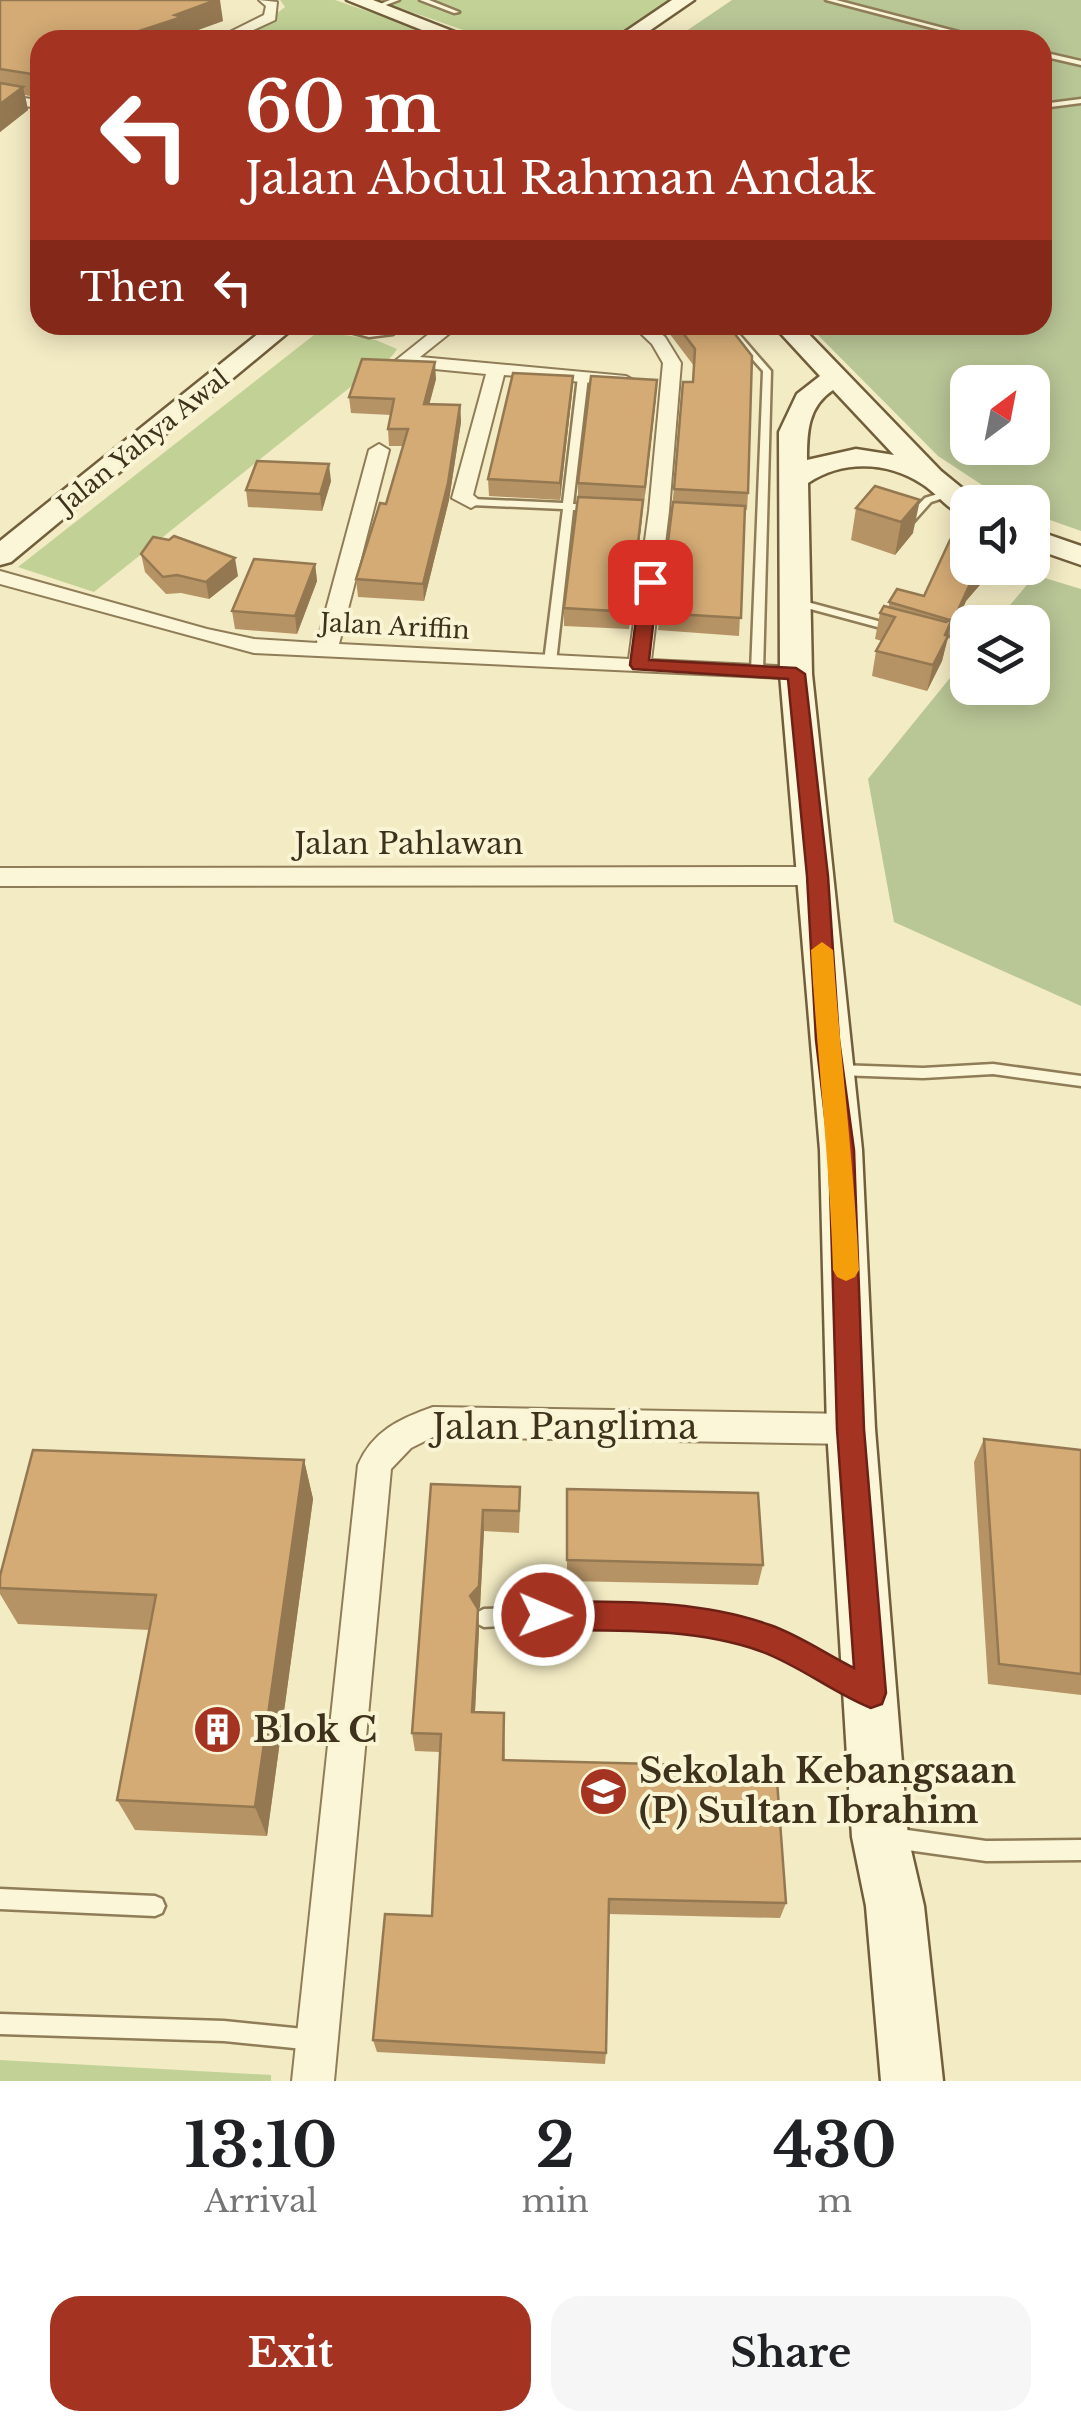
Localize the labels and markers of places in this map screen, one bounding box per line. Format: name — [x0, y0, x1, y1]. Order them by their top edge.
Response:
pin — [608, 540, 693, 625]
building icon: Blok C — [192, 1704, 244, 1756]
place label: Blok C — [253, 1708, 377, 1751]
place label: Sekolah Kebangsaan (P) Sultan Ibrahim — [639, 1749, 1016, 1832]
school or university icon: Sekolah Kebangsaan (P) Sultan Ibrahim — [578, 1765, 630, 1817]

